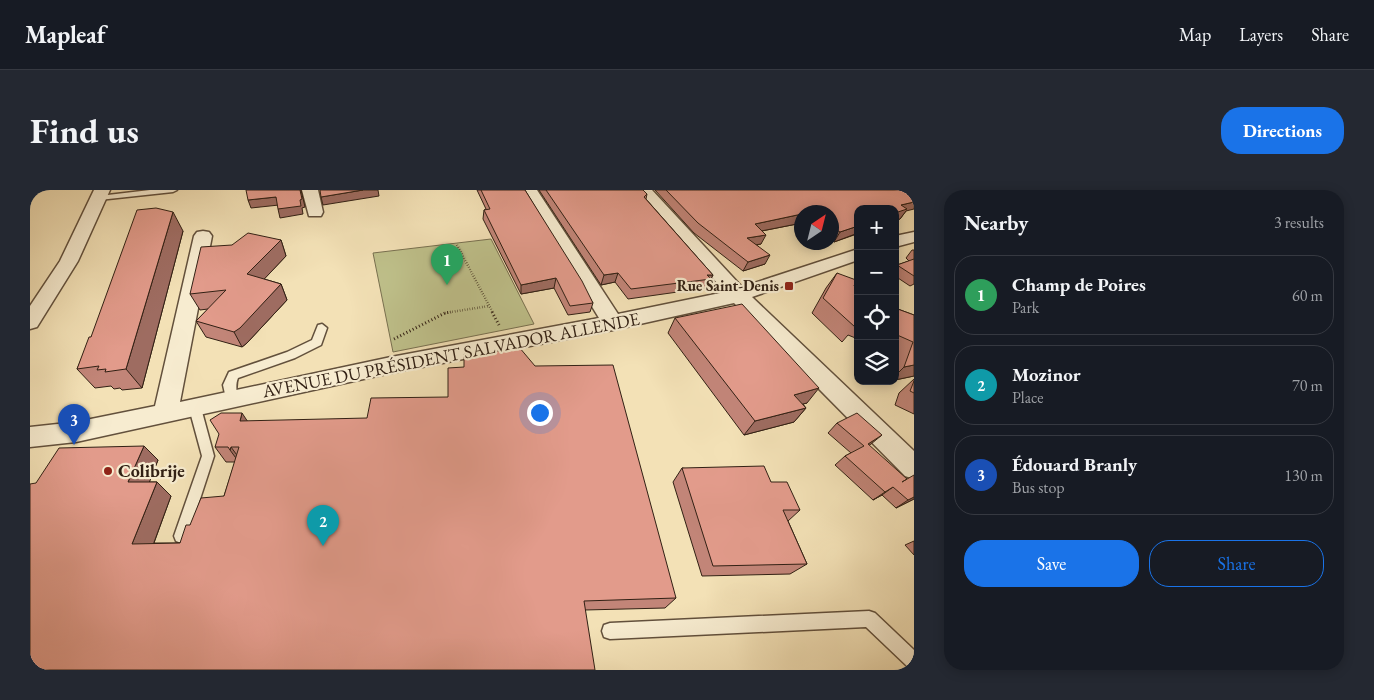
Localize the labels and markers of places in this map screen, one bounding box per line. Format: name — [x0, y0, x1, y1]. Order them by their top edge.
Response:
pin: 1 — [431, 244, 463, 285]
place label: Rue Saint-Denis — [677, 276, 779, 295]
marker: Rue Saint-Denis — [783, 280, 795, 292]
pin: 3 — [58, 404, 90, 445]
place label: Colibrije — [118, 459, 185, 482]
marker: Colibrije — [102, 465, 114, 477]
pin: 2 — [307, 505, 339, 546]

